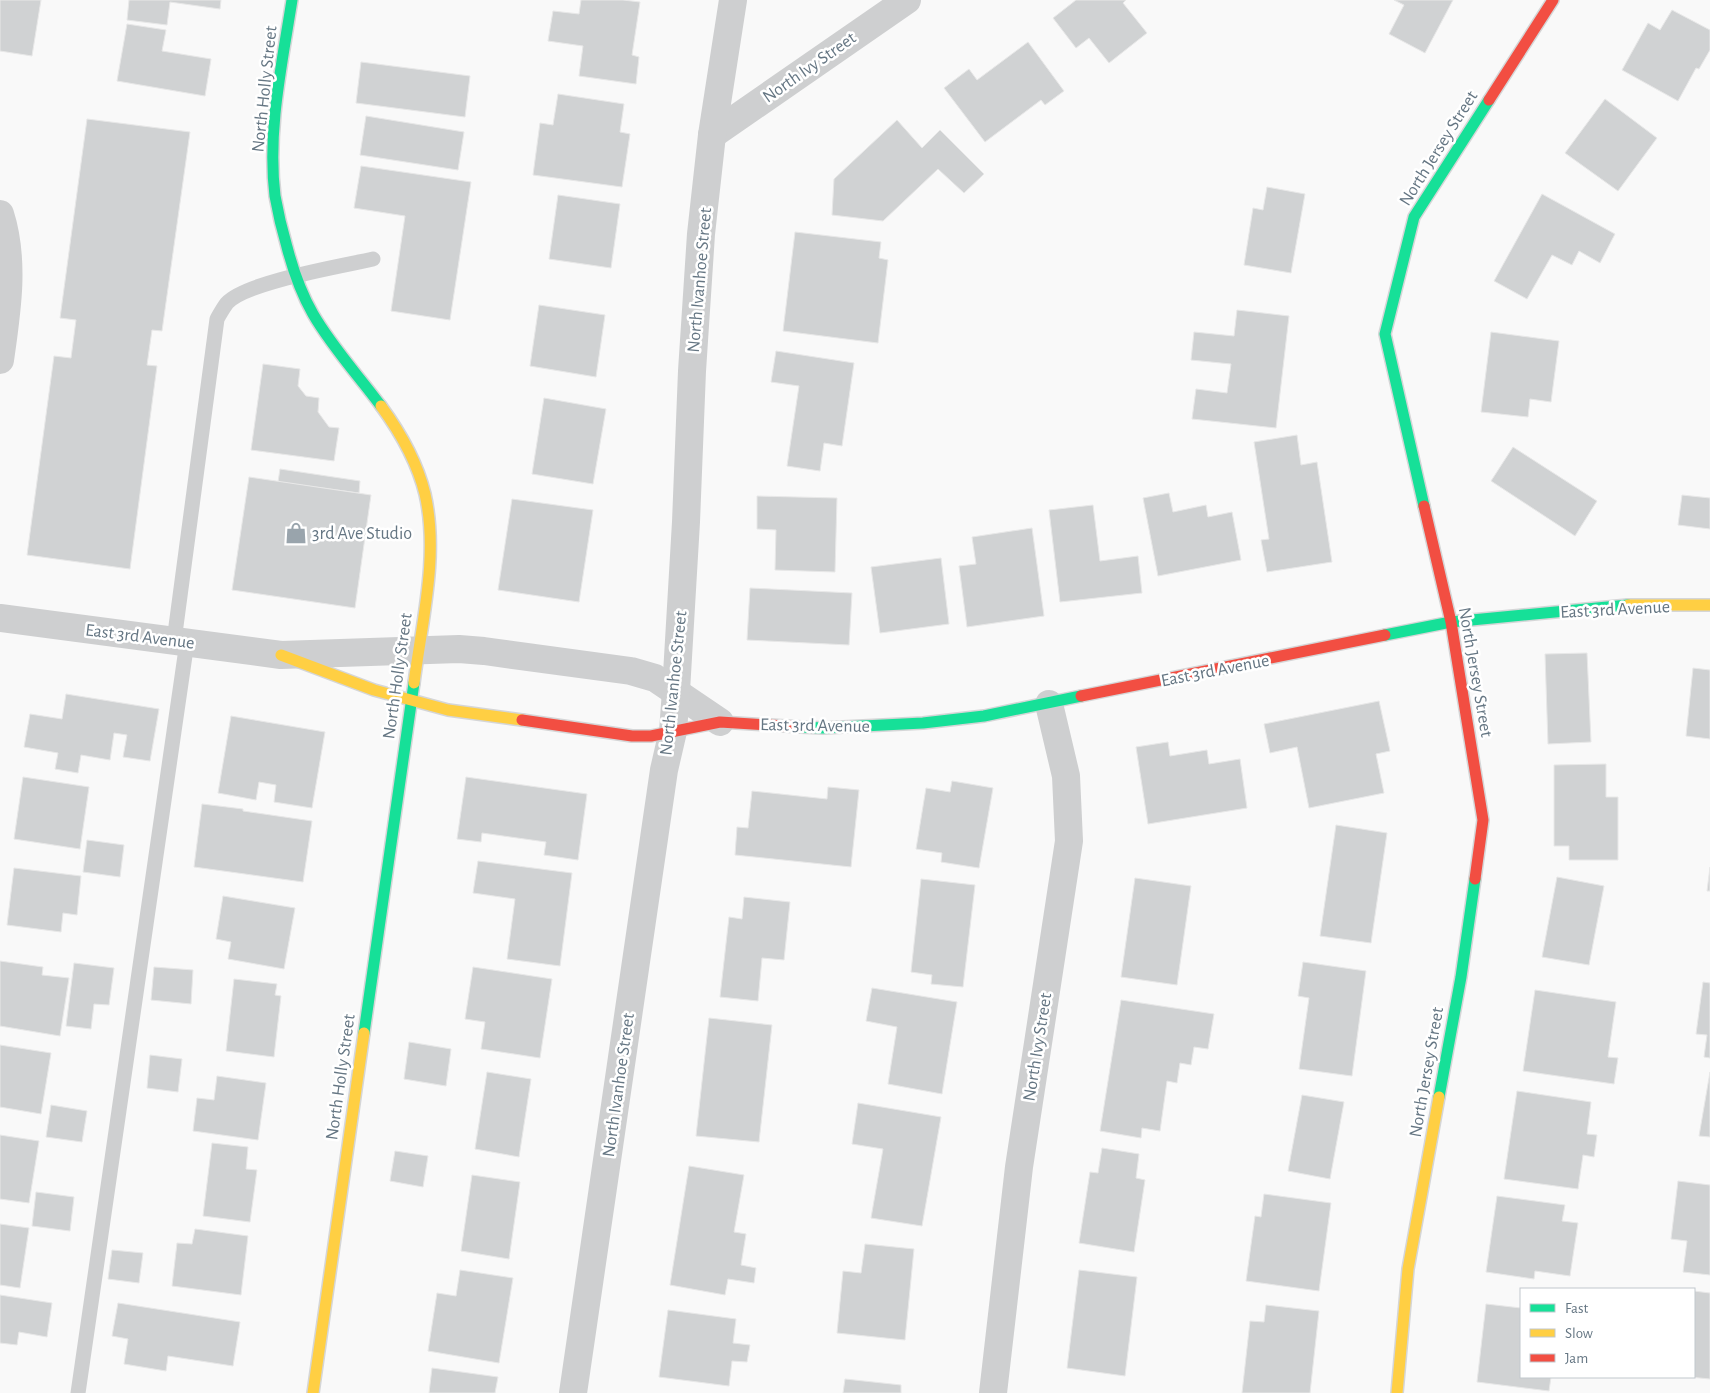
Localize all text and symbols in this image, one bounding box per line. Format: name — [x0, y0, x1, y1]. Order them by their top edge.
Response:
street label: North Holly Street — [249, 25, 281, 153]
street label: North Ivy Street — [760, 29, 860, 107]
street label: North Jersey Street — [1396, 88, 1482, 209]
street label: North Ivanhoe Street — [685, 207, 715, 353]
shop icon: 3rd Ave Studio — [283, 520, 309, 546]
place label: 3rd Ave Studio — [312, 525, 412, 543]
street label: East 3rd Avenue — [1560, 598, 1670, 622]
street label: North Jersey Street — [1455, 606, 1495, 739]
street label: North Ivanhoe Street — [657, 610, 691, 756]
street label: North Holly Street — [380, 612, 416, 740]
street label: East 3rd Avenue — [84, 621, 196, 653]
street label: East 3rd Avenue — [1159, 652, 1271, 690]
street label: East 3rd Avenue — [760, 716, 870, 736]
street label: North Ivy Street — [1021, 991, 1055, 1103]
street label: North Jersey Street — [1407, 1005, 1447, 1139]
street label: North Ivanhoe Street — [600, 1012, 638, 1158]
street label: North Holly Street — [323, 1013, 359, 1141]
legend — [1520, 1288, 1695, 1378]
text: Fast — [1565, 1301, 1589, 1316]
text: Slow — [1565, 1326, 1593, 1341]
text: Jam — [1565, 1351, 1588, 1366]

